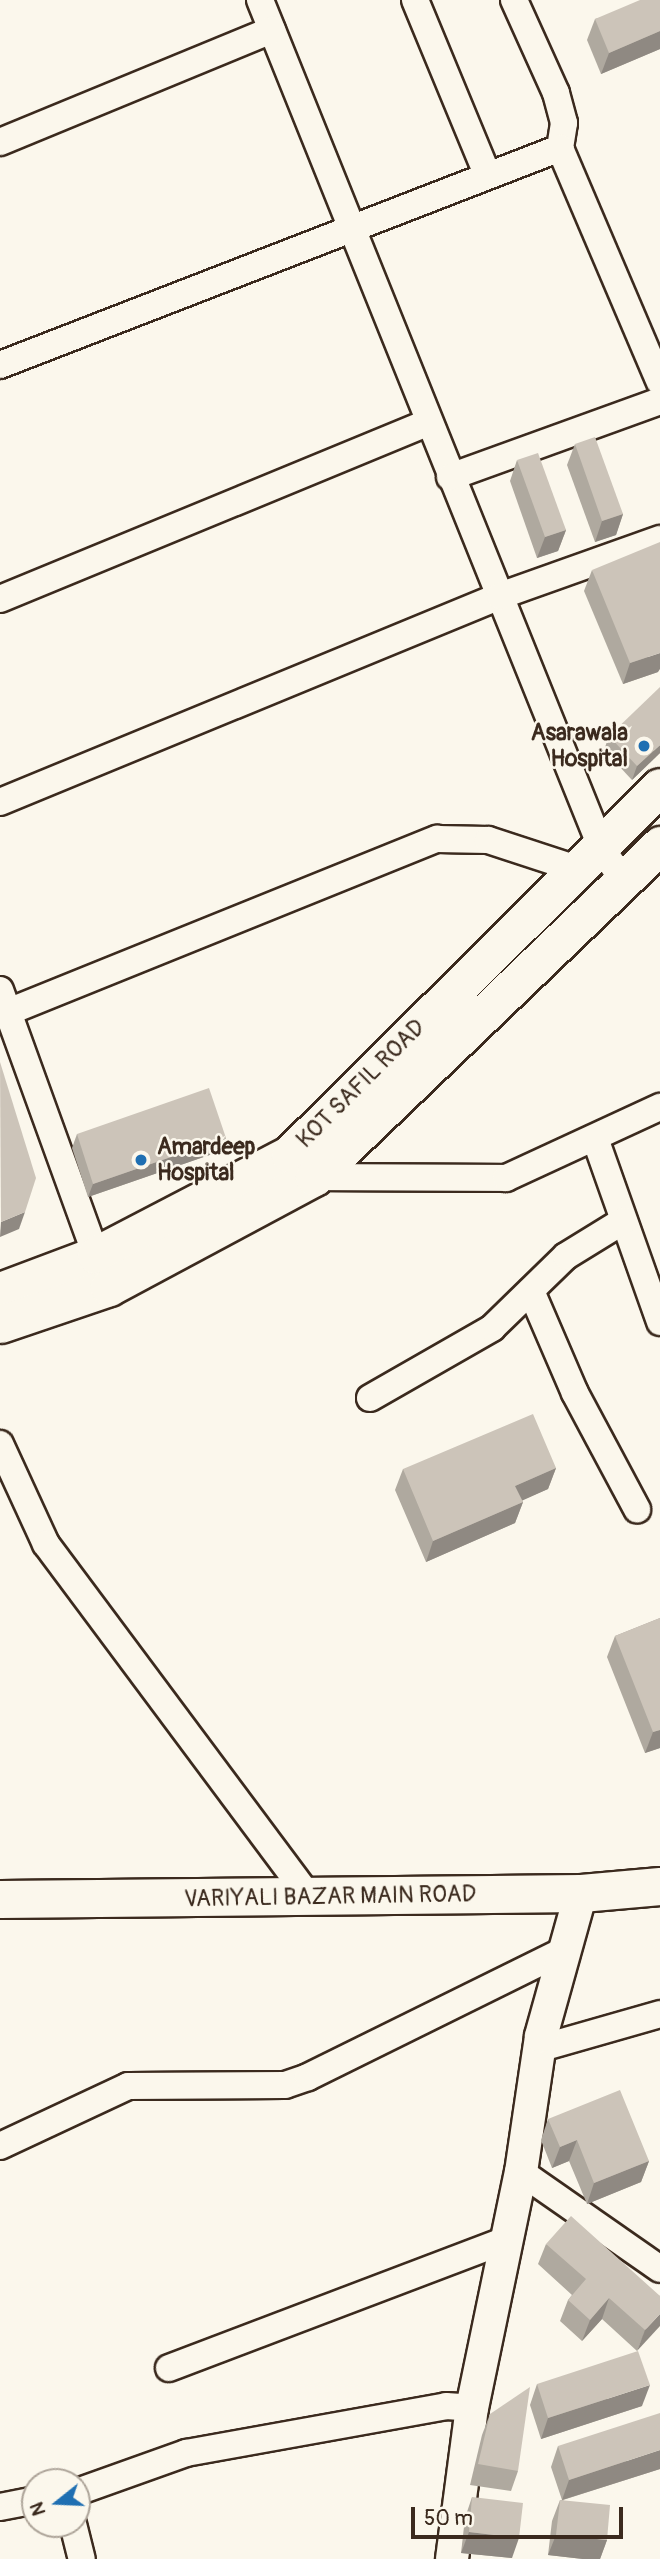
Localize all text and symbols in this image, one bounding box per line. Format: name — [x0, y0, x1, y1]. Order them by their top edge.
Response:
place label: Asarawala Hospital — [531, 719, 628, 773]
marker: Asarawala Hospital — [634, 736, 654, 756]
street label: KOT SAFIL ROAD — [291, 1014, 431, 1154]
place label: Amardeep Hospital — [157, 1133, 255, 1187]
marker: Amardeep Hospital — [131, 1150, 151, 1170]
street label: VARIYALI BAZAR MAIN ROAD — [184, 1881, 476, 1913]
north arrow — [21, 2468, 91, 2538]
scale bar — [415, 2492, 627, 2536]
text: N — [25, 2499, 51, 2519]
text: 50 m — [424, 2505, 473, 2532]

